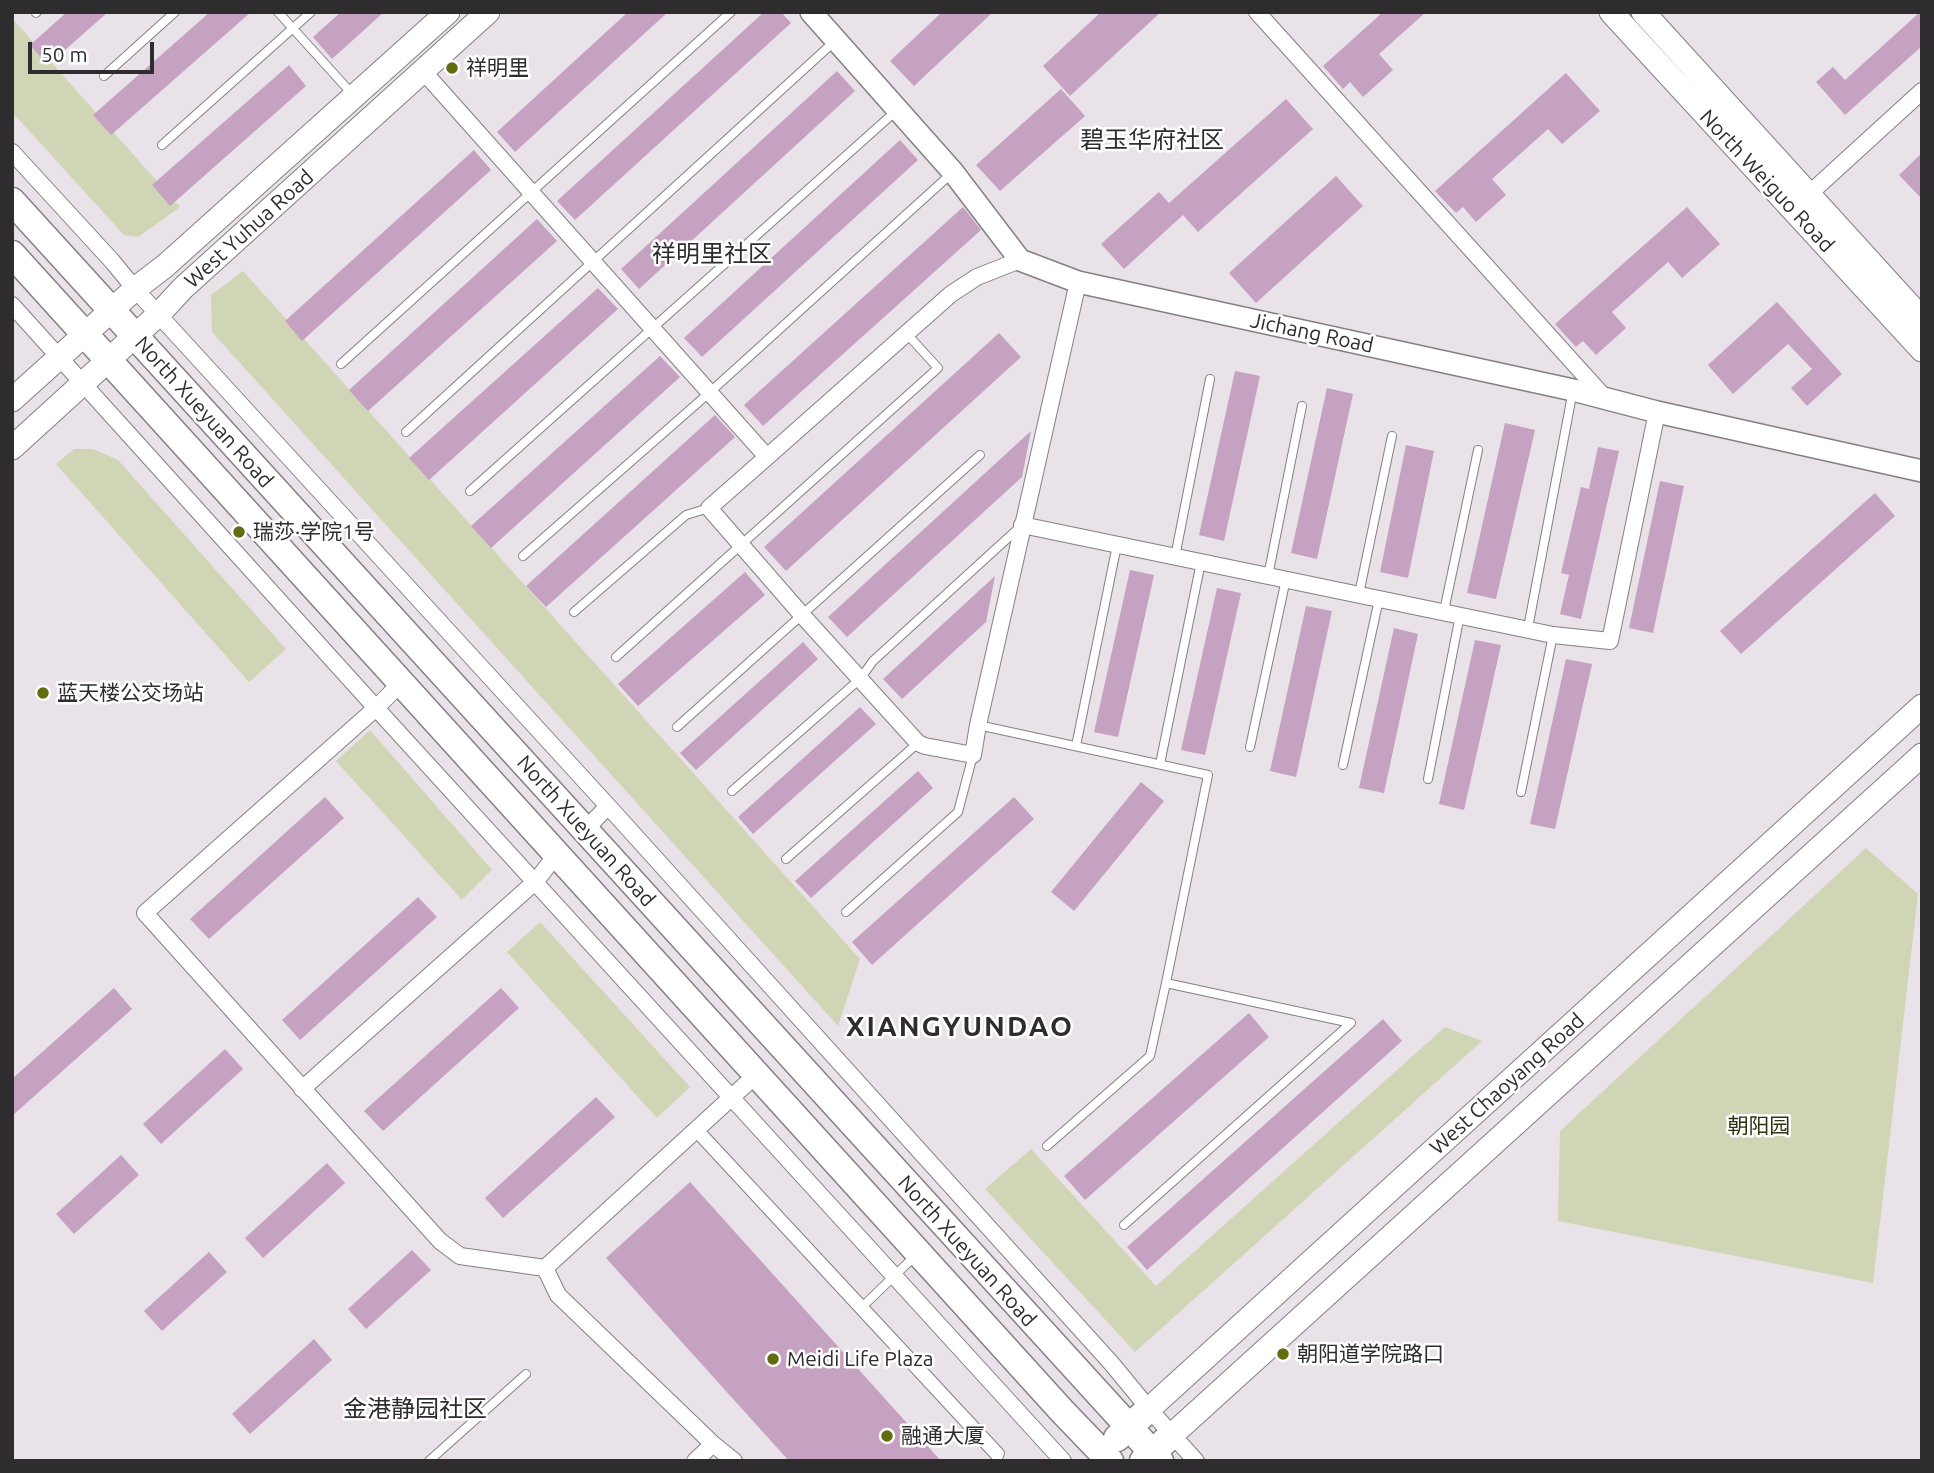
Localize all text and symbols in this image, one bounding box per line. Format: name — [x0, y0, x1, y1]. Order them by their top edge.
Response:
scale bar — [32, 28, 158, 72]
text: 50 m — [41, 42, 88, 66]
place label: 祥明里 — [466, 55, 529, 81]
marker: 祥明里 — [444, 60, 460, 76]
street label: North Weiguo Road — [1694, 105, 1840, 257]
district label: 碧玉华府社区 — [1080, 126, 1224, 154]
street label: West Yuhua Road — [179, 165, 319, 293]
district label: 祥明里社区 — [652, 240, 772, 268]
street label: Jichang Road — [1248, 308, 1376, 358]
street label: North Xueyuan Road — [129, 331, 279, 493]
place label: 瑞莎·学院1号 — [253, 519, 375, 545]
marker: 瑞莎·学院1号 — [231, 524, 247, 540]
place label: 蓝天楼公交场站 — [57, 680, 204, 706]
marker: 蓝天楼公交场站 — [35, 685, 51, 701]
street label: North Xueyuan Road — [511, 750, 661, 912]
street label: West Chaoyang Road — [1425, 1008, 1589, 1160]
district label: XIANGYUNDAO — [847, 1010, 1073, 1044]
park label: 朝阳园 — [1728, 1113, 1790, 1139]
street label: North Xueyuan Road — [892, 1170, 1042, 1332]
place label: 朝阳道学院路口 — [1297, 1341, 1444, 1367]
place label: Meidi Life Plaza — [787, 1346, 934, 1372]
marker: 朝阳道学院路口 — [1275, 1346, 1291, 1362]
marker: Meidi Life Plaza — [765, 1351, 781, 1367]
district label: 金港静园社区 — [343, 1395, 487, 1423]
place label: 融通大厦 — [901, 1423, 985, 1449]
marker: 融通大厦 — [879, 1428, 895, 1444]

